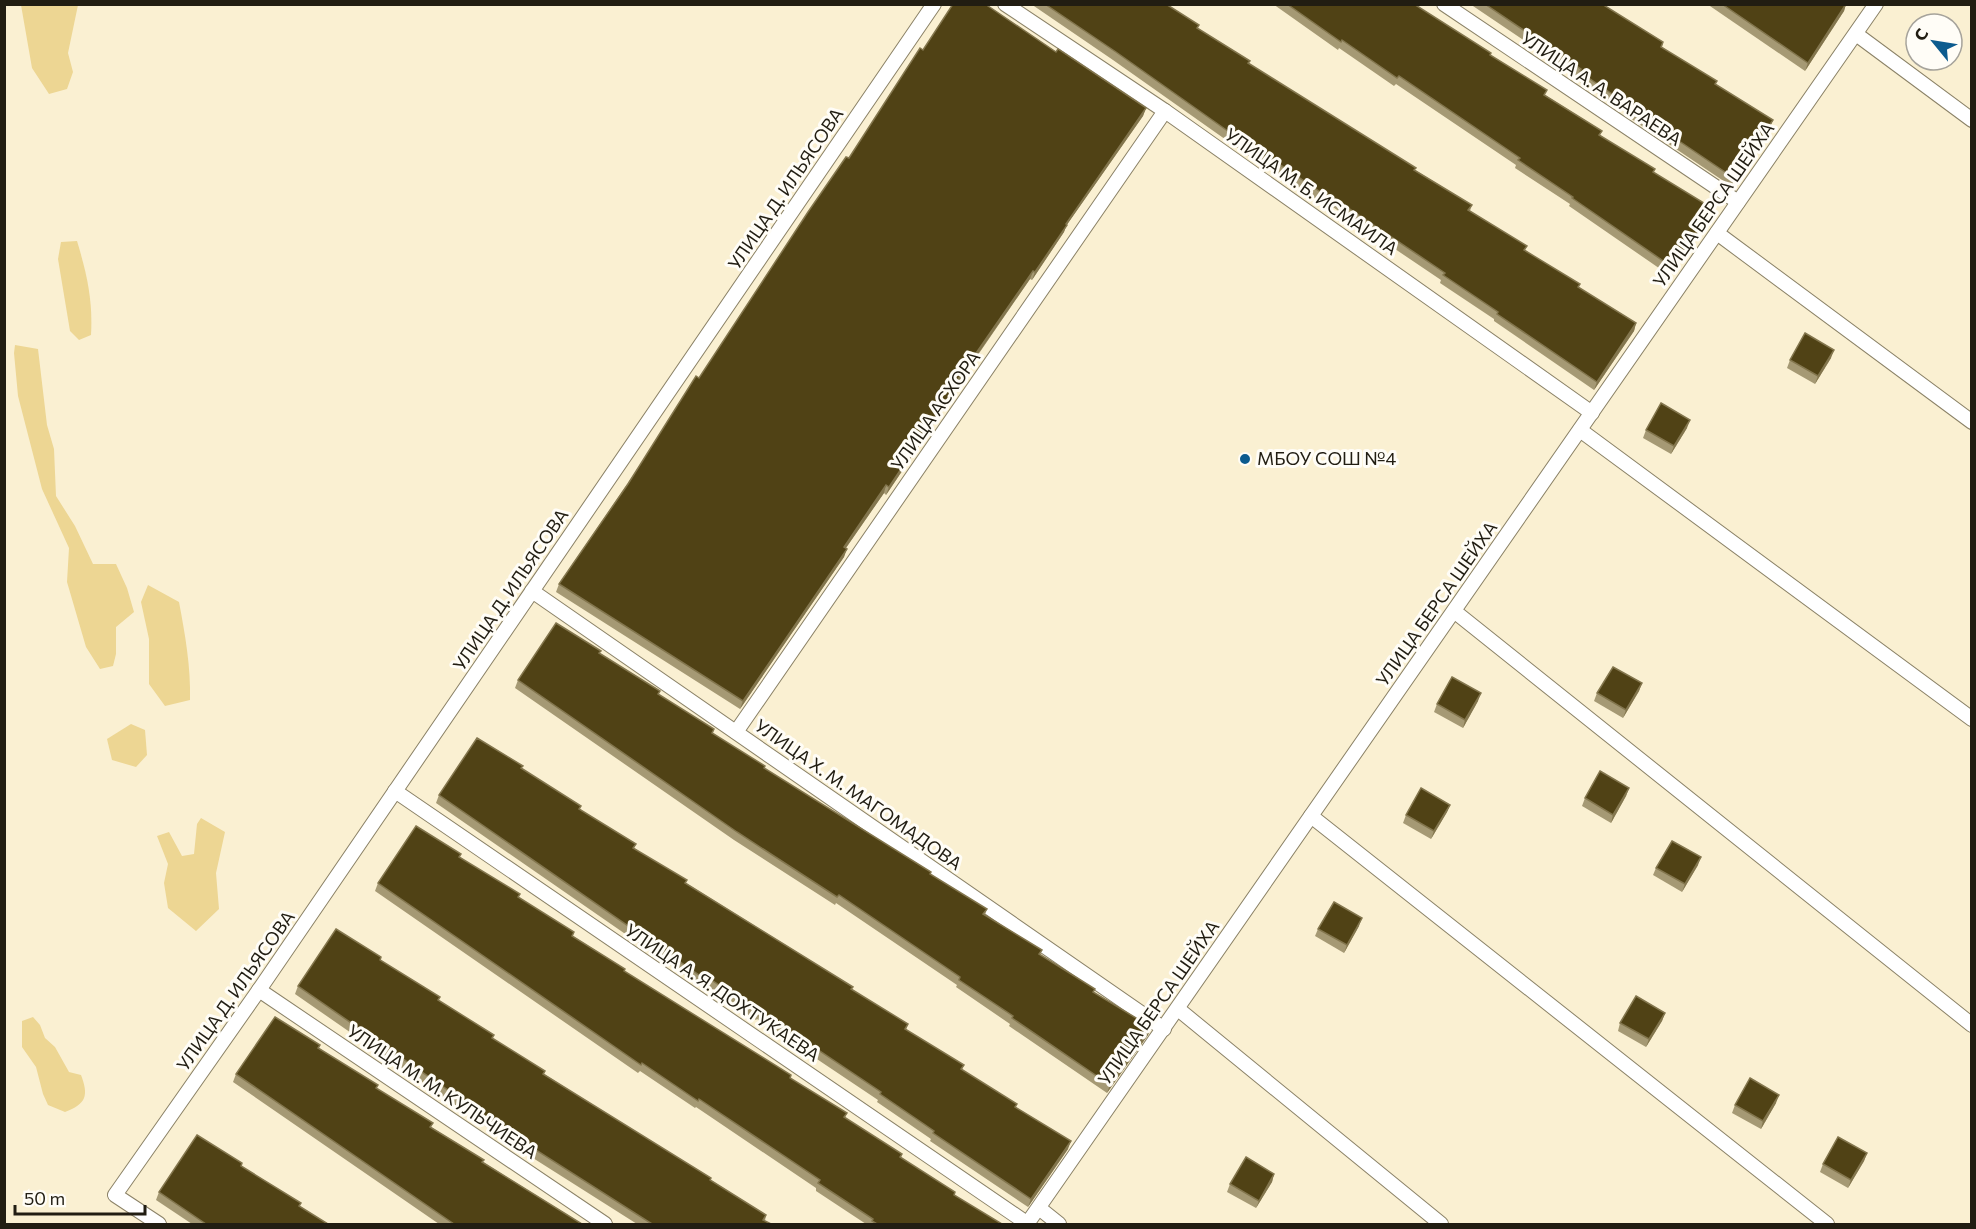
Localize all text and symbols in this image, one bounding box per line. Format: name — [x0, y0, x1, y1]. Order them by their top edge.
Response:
north arrow — [1904, 12, 1964, 72]
text: С — [1910, 25, 1932, 44]
street label: УЛИЦА А. А. ВАРАЕВА — [1517, 26, 1686, 150]
street label: УЛИЦА Д. ИЛЬЯСОВА — [723, 103, 848, 274]
street label: УЛИЦА БЕРСА ШЕЙХА — [1648, 118, 1779, 291]
street label: УЛИЦА М. Б. ИСМАИЛА — [1221, 123, 1402, 259]
street label: УЛИЦА АСХОРА — [886, 347, 984, 474]
place label: МБОУ СОШ №4 — [1257, 447, 1396, 469]
marker: МБОУ СОШ №4 — [1238, 452, 1252, 466]
street label: УЛИЦА Д. ИЛЬЯСОВА — [448, 504, 573, 675]
street label: УЛИЦА БЕРСА ШЕЙХА — [1371, 517, 1502, 690]
street label: УЛИЦА Х. М. МАГОМАДОВА — [751, 714, 967, 874]
street label: УЛИЦА Д. ИЛЬЯСОВА — [172, 906, 299, 1075]
street label: УЛИЦА БЕРСА ШЕЙХА — [1093, 916, 1224, 1089]
street label: УЛИЦА А. Я. ДОХТУКАЕВА — [621, 919, 824, 1066]
street label: УЛИЦА М. М. КУЛЬЧИЕВА — [343, 1019, 542, 1163]
scale bar — [15, 1178, 146, 1216]
text: 50 m — [24, 1187, 65, 1209]

